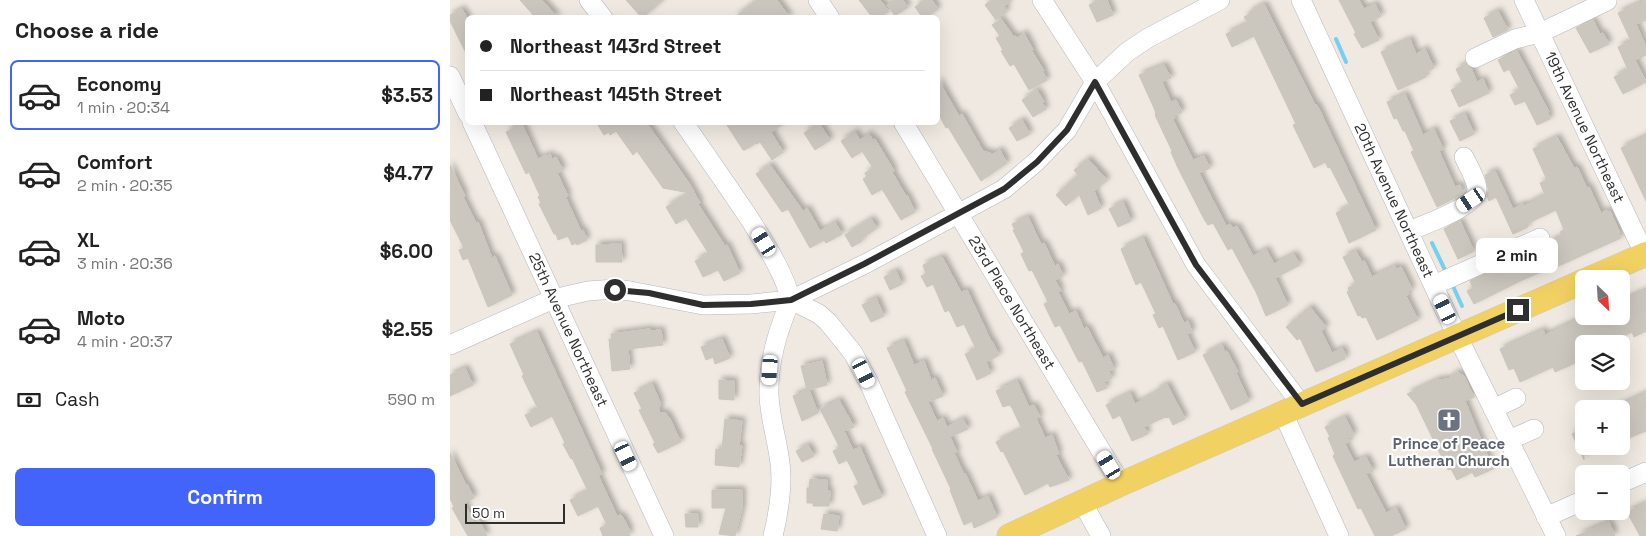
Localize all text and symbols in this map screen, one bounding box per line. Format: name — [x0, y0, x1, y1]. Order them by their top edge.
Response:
text: Choose a ride — [15, 16, 159, 44]
text: Northeast 143rd Street — [510, 34, 721, 59]
street label: 19th Avenue Northeast — [1541, 48, 1629, 206]
text: Economy — [77, 72, 161, 97]
icon: car — [17, 73, 62, 118]
text: Northeast 145th Street — [510, 82, 722, 107]
text: $3.53 — [381, 83, 433, 108]
text: 1 min · 20:34 — [77, 97, 170, 118]
street label: 20th Avenue Northeast — [1350, 120, 1439, 281]
text: Comfort — [77, 150, 153, 175]
icon: car — [17, 151, 62, 196]
text: $4.77 — [383, 161, 433, 186]
text: 2 min · 20:35 — [77, 175, 173, 196]
car — [1454, 185, 1487, 215]
car — [749, 225, 778, 259]
text: XL — [77, 228, 100, 253]
icon: car — [17, 229, 62, 274]
street label: 23rd Place Northeast — [965, 232, 1060, 373]
callout: 2 min — [1477, 238, 1559, 272]
text: $6.00 — [380, 239, 433, 264]
text: 2 min — [1496, 245, 1538, 266]
street label: 25th Avenue Northeast — [525, 249, 613, 410]
text: 3 min · 20:36 — [77, 253, 173, 274]
north arrow — [1575, 270, 1630, 325]
map controls — [1575, 270, 1630, 520]
route start — [604, 279, 626, 301]
car — [1431, 292, 1458, 326]
route end — [1507, 299, 1529, 321]
text: Moto — [77, 306, 125, 331]
icon: car — [17, 307, 62, 352]
text: $2.55 — [382, 317, 433, 342]
text: 4 min · 20:37 — [77, 331, 172, 352]
button: layers — [1575, 335, 1630, 390]
car — [761, 355, 778, 385]
car — [850, 356, 877, 390]
icon: cash — [15, 386, 43, 414]
text: Cash — [55, 387, 100, 412]
text: 590 m — [387, 389, 435, 410]
button: + — [1575, 400, 1630, 455]
church icon: Prince of Peace Lutheran Church — [1436, 407, 1462, 433]
place label: Prince of Peace Lutheran Church — [1388, 434, 1510, 470]
car — [612, 439, 639, 473]
car — [1094, 448, 1123, 482]
button: − — [1575, 465, 1630, 520]
button: Confirm — [15, 468, 435, 526]
scale bar — [465, 501, 565, 524]
text: 50 m — [472, 504, 505, 522]

